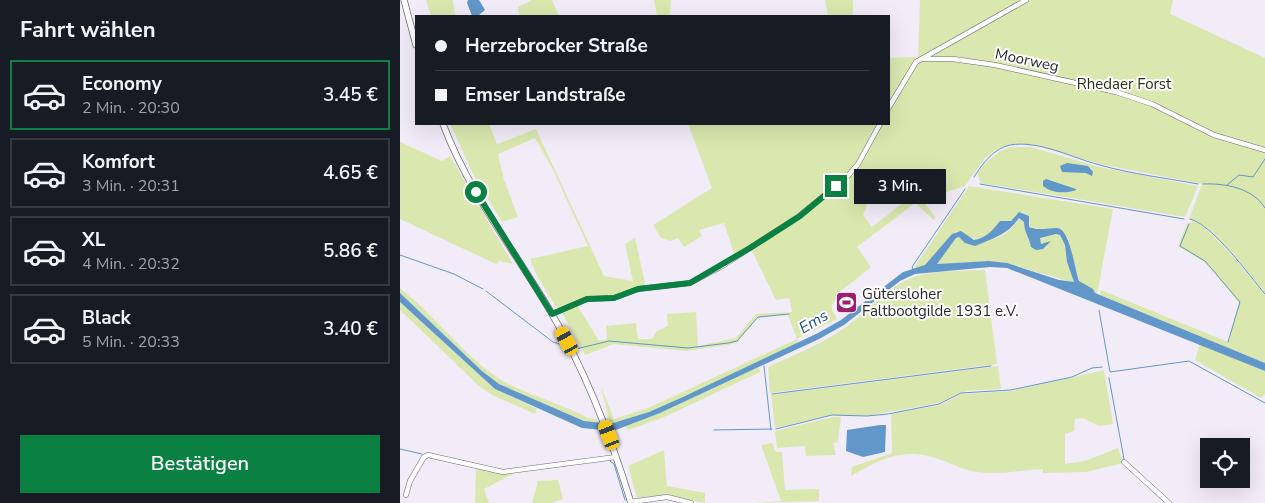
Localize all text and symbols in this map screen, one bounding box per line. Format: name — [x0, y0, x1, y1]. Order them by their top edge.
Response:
text: Fahrt wählen — [20, 15, 156, 45]
text: Herzebrocker Straße — [465, 33, 648, 59]
street label: Moorweg — [993, 44, 1061, 76]
text: Economy — [82, 71, 162, 97]
icon: car — [22, 73, 67, 118]
park label: Rhedaer Forst — [1077, 74, 1172, 94]
text: 3.45 € — [323, 82, 378, 108]
text: Emser Landstraße — [465, 82, 626, 108]
text: 2 Min. · 20:30 — [82, 97, 180, 119]
text: Komfort — [82, 149, 155, 175]
icon: car — [22, 151, 67, 196]
text: 4.65 € — [323, 160, 378, 186]
callout: 3 Min. — [854, 168, 946, 204]
text: 3 Min. · 20:31 — [82, 175, 180, 197]
route end — [825, 175, 847, 197]
text: 3 Min. — [878, 175, 922, 197]
route start — [465, 181, 487, 203]
text: XL — [82, 227, 105, 253]
icon: car — [22, 229, 67, 274]
text: 5.86 € — [323, 238, 378, 264]
text: 4 Min. · 20:32 — [82, 253, 180, 275]
place label: Gütersloher Faltbootgilde 1931 e.V. — [862, 284, 1019, 321]
sports icon: Gütersloher Faltbootgilde 1931 e.V. — [834, 291, 858, 315]
water label: Ems — [795, 304, 833, 339]
text: Black — [82, 305, 131, 331]
icon: car — [22, 307, 67, 352]
text: 3.40 € — [323, 316, 378, 342]
car — [553, 324, 580, 358]
text: 5 Min. · 20:33 — [82, 331, 180, 353]
car — [596, 418, 621, 452]
button: Bestätigen — [20, 435, 380, 493]
map controls — [1200, 438, 1250, 488]
button: locate — [1200, 438, 1250, 488]

